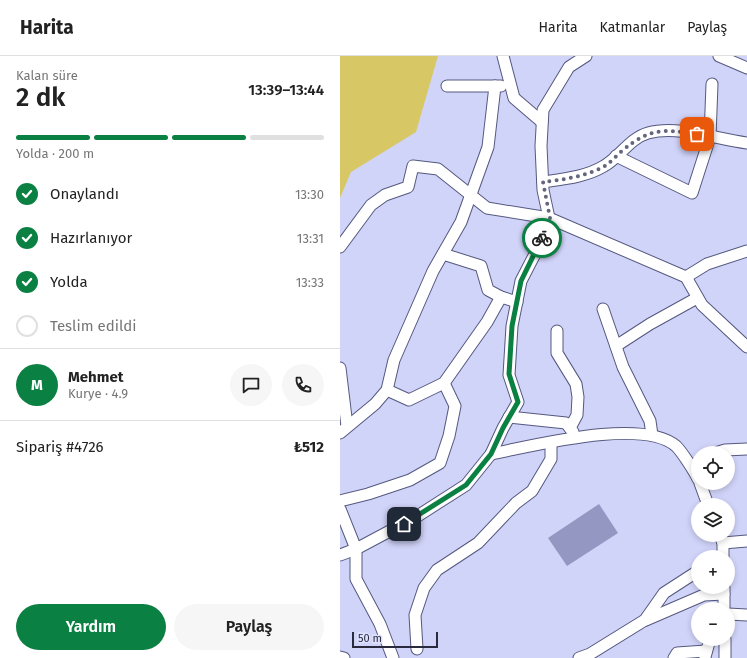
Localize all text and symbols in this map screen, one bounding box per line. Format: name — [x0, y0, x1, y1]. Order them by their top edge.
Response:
text: Harita — [20, 16, 74, 39]
text: Harita — [539, 19, 578, 36]
text: Katmanlar — [600, 19, 665, 36]
text: Paylaş — [687, 19, 727, 36]
text: Kalan süre — [16, 68, 78, 83]
text: 13:39–13:44 — [248, 81, 324, 99]
text: 2 dk — [16, 82, 65, 113]
pin — [680, 117, 714, 151]
icon: bag — [686, 123, 708, 145]
text: Yolda · 200 m — [16, 146, 94, 161]
icon: check — [16, 183, 38, 205]
text: Onaylandı — [50, 185, 119, 203]
text: 13:30 — [295, 187, 324, 202]
courier — [522, 218, 562, 258]
icon: check — [16, 227, 38, 249]
icon: bike — [531, 227, 553, 249]
text: Hazırlanıyor — [50, 229, 132, 247]
text: 13:31 — [297, 231, 324, 246]
icon: check — [16, 271, 38, 293]
text: Yolda — [50, 273, 88, 291]
text: 13:33 — [296, 275, 324, 290]
text: Teslim edildi — [50, 317, 136, 335]
button: chat — [230, 364, 272, 406]
button: phone — [282, 364, 324, 406]
text: Mehmet — [68, 368, 123, 386]
text: M — [31, 376, 43, 394]
text: Kurye · 4.9 — [68, 386, 128, 401]
text: Sipariş #4726 — [16, 438, 104, 456]
text: ₺512 — [294, 438, 324, 456]
map controls — [691, 446, 735, 646]
button: locate — [691, 446, 735, 490]
button: layers — [691, 498, 735, 542]
pin — [387, 507, 421, 541]
icon: home — [393, 513, 415, 535]
button: + — [691, 550, 735, 594]
button: − — [691, 602, 735, 646]
button: Yardım — [16, 604, 166, 650]
button: Paylaş — [174, 604, 324, 650]
scale bar — [352, 630, 438, 649]
text: 50 m — [358, 632, 382, 645]

